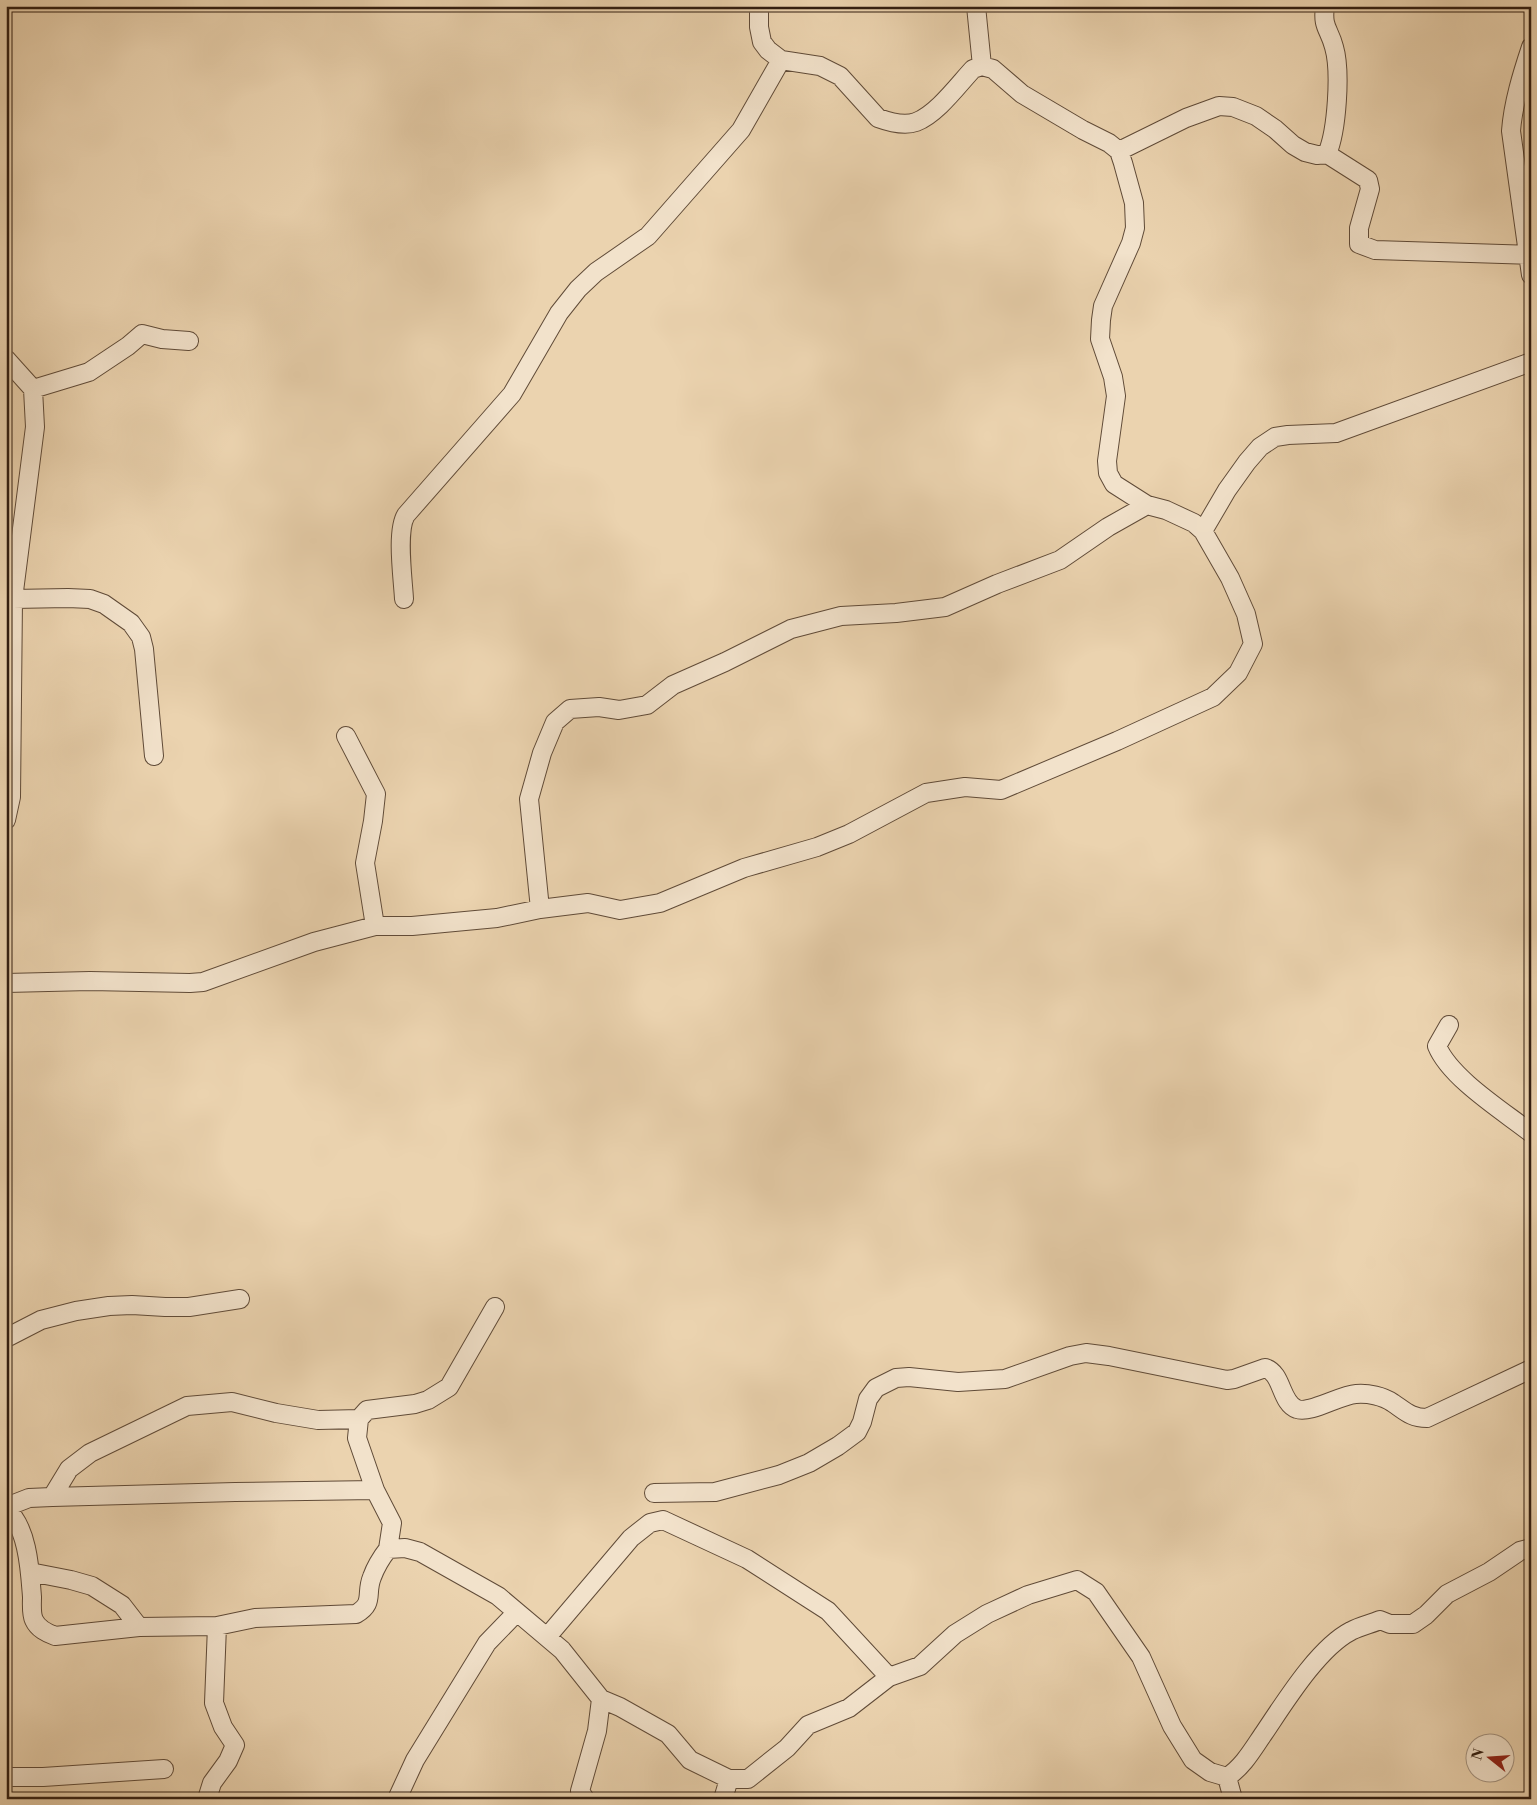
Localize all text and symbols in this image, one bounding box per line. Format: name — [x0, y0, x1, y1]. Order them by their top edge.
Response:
north arrow — [1464, 1732, 1514, 1782]
text: N — [1468, 1747, 1489, 1762]

